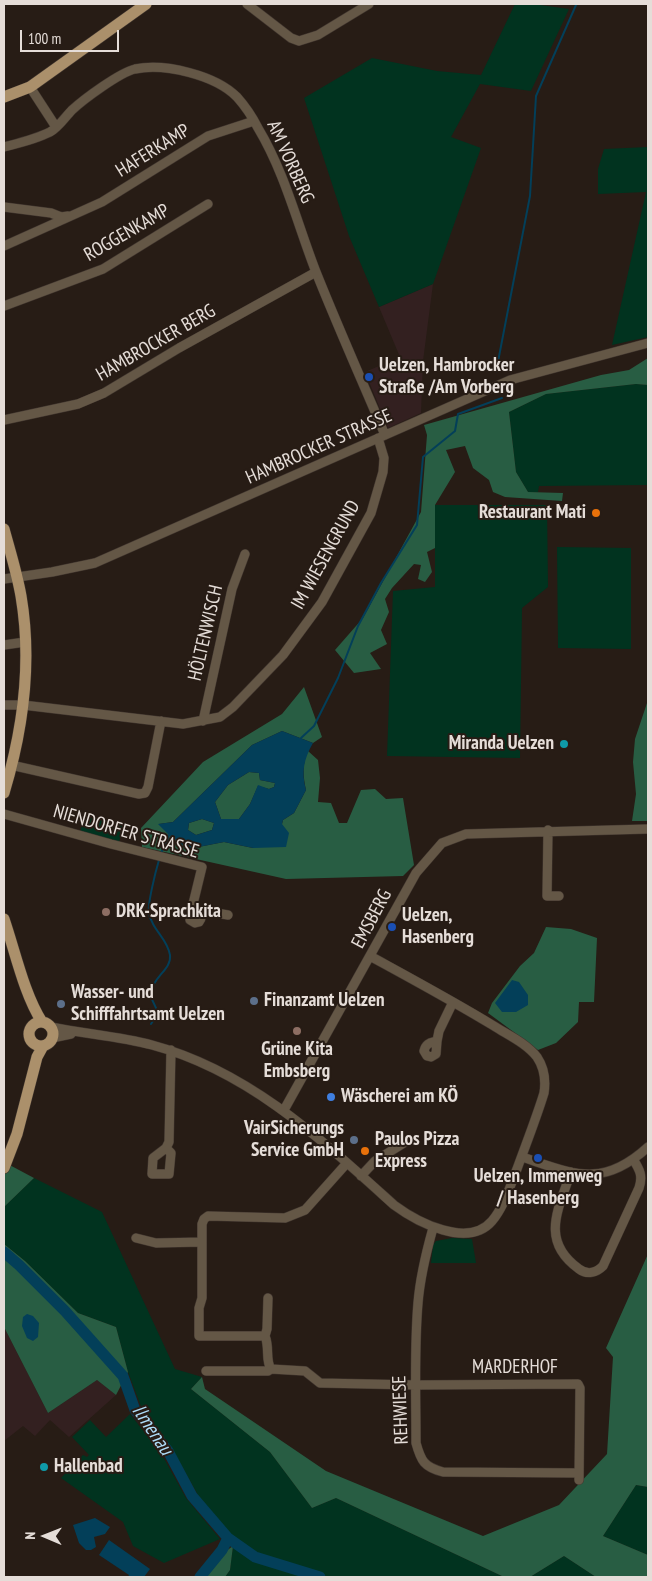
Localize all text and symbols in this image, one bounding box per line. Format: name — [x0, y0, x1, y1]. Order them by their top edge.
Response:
scale bar — [22, 20, 121, 52]
text: 100 m — [28, 29, 61, 48]
street label: AM VORBERG — [262, 117, 318, 207]
street label: HAFERKAMP — [112, 119, 194, 183]
street label: ROGGENKAMP — [80, 199, 174, 267]
street label: HAMBROCKER BERG — [92, 300, 220, 386]
place label: Uelzen, Hambrocker Straße /Am Vorberg — [379, 355, 514, 399]
marker: Uelzen, Hambrocker Straße /Am Vorberg — [363, 371, 375, 383]
street label: HAMBROCKER STRASSE — [243, 405, 395, 489]
street label: IM WIESENGRUND — [287, 497, 365, 613]
place label: Restaurant Mati — [479, 502, 586, 524]
marker: Restaurant Mati — [590, 507, 602, 519]
street label: HÖLTENWISCH — [184, 583, 228, 683]
place label: Miranda Uelzen — [449, 733, 554, 755]
marker: Miranda Uelzen — [558, 738, 570, 750]
street label: NIENDORFER STRASSE — [51, 800, 201, 864]
street label: EMSBERG — [347, 886, 397, 952]
place label: DRK-Sprachkita — [116, 901, 221, 923]
place label: Uelzen, Hasenberg — [402, 905, 474, 949]
marker: DRK-Sprachkita — [100, 906, 112, 918]
marker: Uelzen, Hasenberg — [386, 921, 398, 933]
place label: Wasser- und Schifffahrtsamt Uelzen — [71, 982, 225, 1026]
place label: Finanzamt Uelzen — [264, 990, 385, 1012]
marker: Finanzamt Uelzen — [248, 995, 260, 1007]
marker: Wasser- und Schifffahrtsamt Uelzen — [55, 998, 67, 1010]
marker: Grüne Kita Embsberg — [291, 1025, 303, 1037]
place label: Grüne Kita Embsberg — [261, 1039, 333, 1083]
place label: Wäscherei am KÖ — [341, 1086, 458, 1108]
marker: Wäscherei am KÖ — [325, 1091, 337, 1103]
place label: VairSicherungs Service GmbH — [244, 1118, 344, 1162]
place label: Paulos Pizza Express — [375, 1129, 459, 1173]
marker: VairSicherungs Service GmbH — [348, 1134, 360, 1146]
marker: Paulos Pizza Express — [359, 1145, 371, 1157]
marker: Uelzen, Immenweg / Hasenberg — [532, 1152, 544, 1164]
place label: Uelzen, Immenweg / Hasenberg — [474, 1166, 602, 1210]
street label: MARDERHOF — [472, 1357, 558, 1379]
street label: REHWIESE — [388, 1375, 414, 1445]
water label: Ilmenau — [126, 1400, 178, 1460]
place label: Hallenbad — [54, 1456, 123, 1478]
marker: Hallenbad — [38, 1461, 50, 1473]
north arrow — [20, 1511, 70, 1561]
text: N — [21, 1532, 39, 1540]

